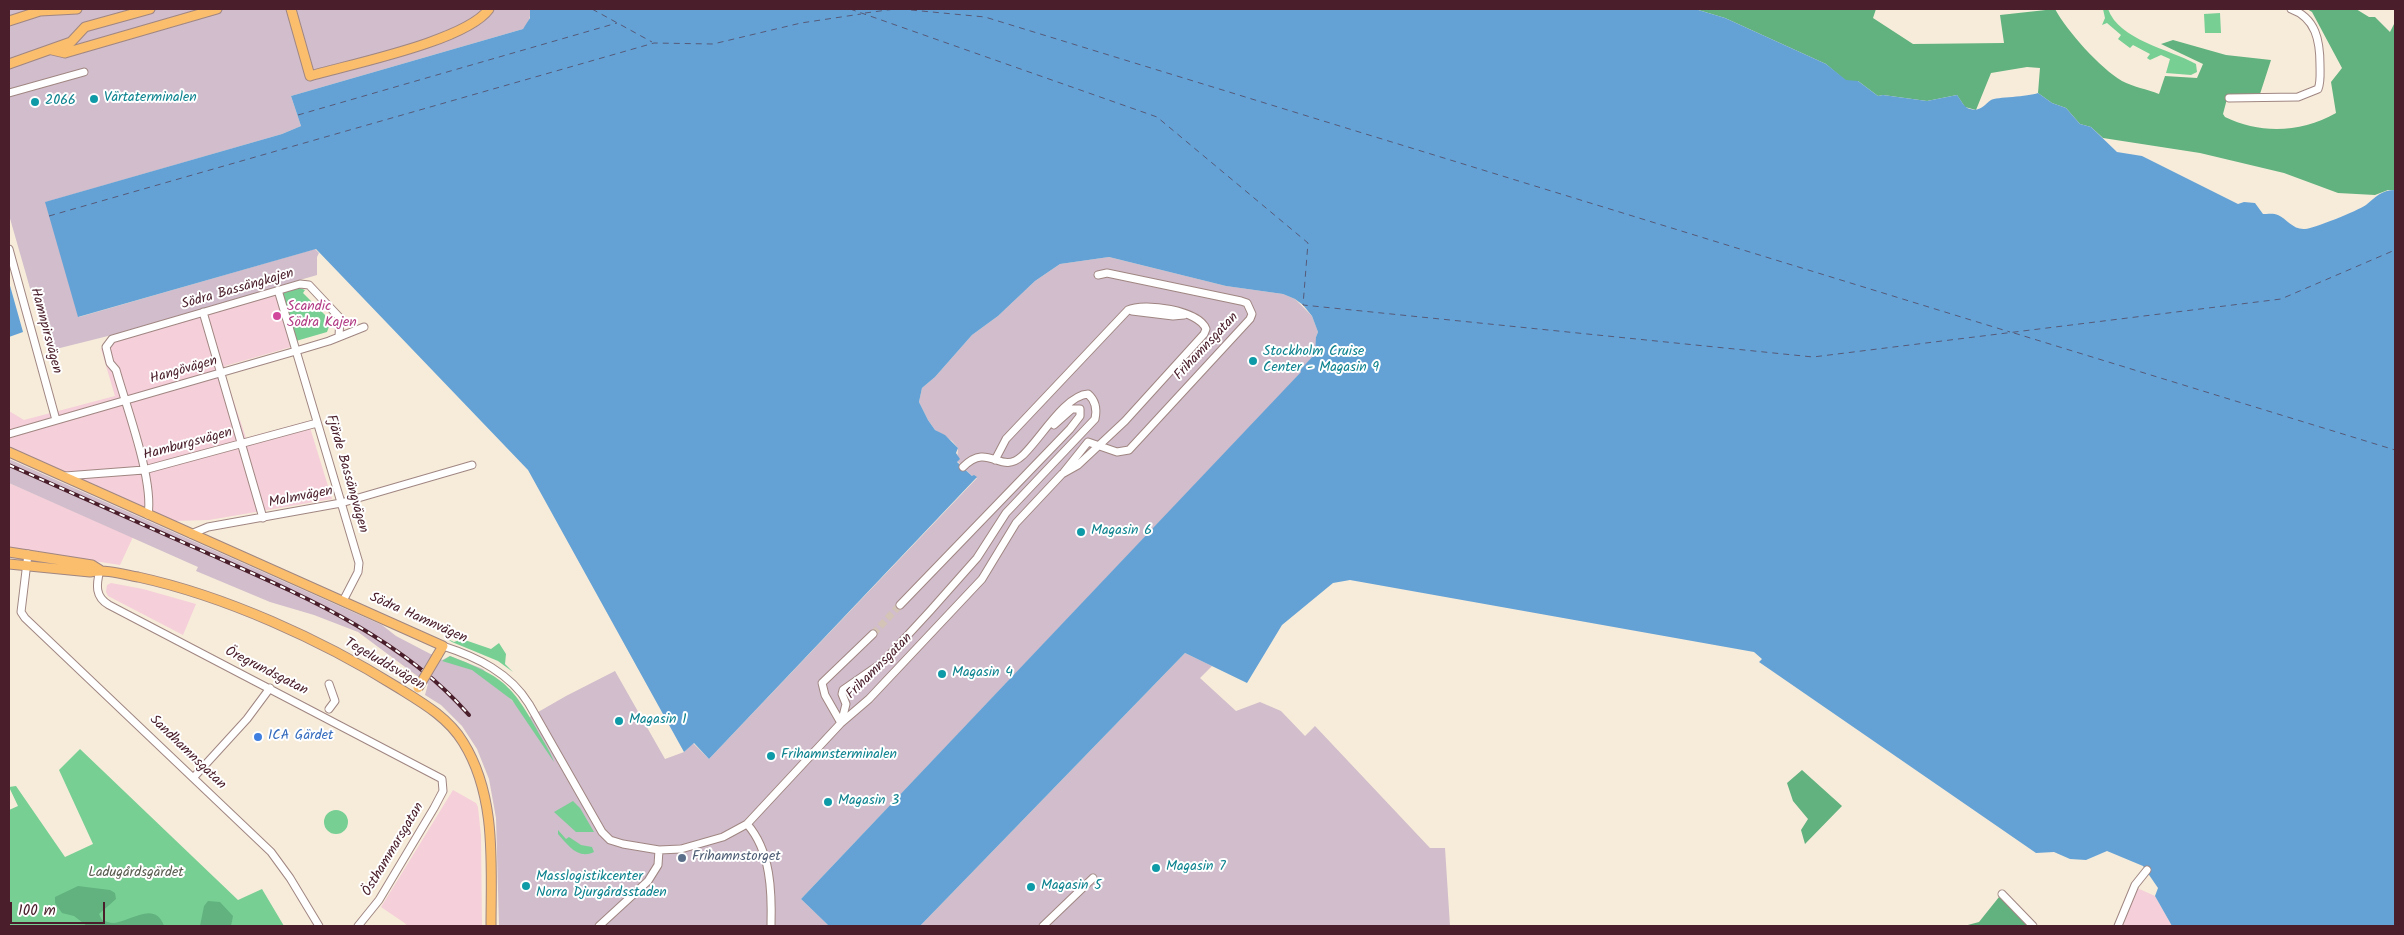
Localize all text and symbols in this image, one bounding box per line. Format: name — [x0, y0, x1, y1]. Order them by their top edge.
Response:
place label: Värtaterminalen — [104, 91, 197, 107]
marker: Värtaterminalen — [88, 93, 100, 105]
place label: 2066 — [45, 94, 76, 110]
marker: 2066 — [29, 96, 41, 108]
street label: Södra Bassängkajen — [180, 266, 296, 314]
street label: Hamnpirsvägen — [25, 286, 65, 376]
place label: Scandic Södra Kajen — [287, 300, 357, 332]
marker: Scandic Södra Kajen — [271, 310, 283, 322]
street label: Frihamnsgatan — [1171, 310, 1243, 384]
place label: Stockholm Cruise Center - Magasin 9 — [1263, 345, 1379, 378]
street label: Hangövägen — [148, 353, 220, 389]
marker: Stockholm Cruise Center - Magasin 9 — [1247, 355, 1259, 367]
street label: Fjärde Bassängvägen — [321, 413, 371, 535]
street label: Hamburgsvägen — [142, 425, 234, 465]
street label: Malmvägen — [267, 484, 335, 512]
place label: Magasin 6 — [1091, 524, 1152, 540]
marker: Magasin 6 — [1075, 526, 1087, 538]
street label: Södra Hamnvägen — [367, 590, 469, 648]
street label: Frihamnsgatan — [843, 630, 917, 704]
street label: Tegeluddsvägen — [341, 635, 427, 695]
street label: Öregrundsgatan — [222, 644, 310, 700]
place label: Magasin 4 — [952, 666, 1013, 682]
marker: Magasin 4 — [936, 668, 948, 680]
street label: Sandhamnsgatan — [145, 712, 229, 794]
place label: Magasin 1 — [629, 713, 687, 729]
marker: Magasin 1 — [613, 715, 625, 727]
place label: ICA Gärdet — [268, 729, 333, 745]
marker: ICA Gärdet — [252, 731, 264, 743]
place label: Frihamnsterminalen — [781, 748, 897, 764]
marker: Frihamnsterminalen — [765, 750, 777, 762]
place label: Magasin 3 — [838, 794, 899, 810]
marker: Magasin 3 — [822, 796, 834, 808]
street label: Östhammarsgatan — [359, 800, 429, 900]
place label: Frihamnstorget — [692, 850, 781, 866]
marker: Frihamnstorget — [676, 852, 688, 864]
place label: Magasin 7 — [1166, 860, 1226, 876]
marker: Magasin 7 — [1150, 862, 1162, 874]
park label: Ladugårdsgärdet — [88, 866, 184, 882]
place label: Masslogistikcenter Norra Djurgårdsstaden — [536, 870, 667, 902]
place label: Magasin 5 — [1041, 879, 1102, 895]
marker: Masslogistikcenter Norra Djurgårdsstaden — [520, 880, 532, 892]
marker: Magasin 5 — [1025, 881, 1037, 893]
scale bar — [12, 892, 108, 924]
text: 100 m — [18, 899, 56, 923]

